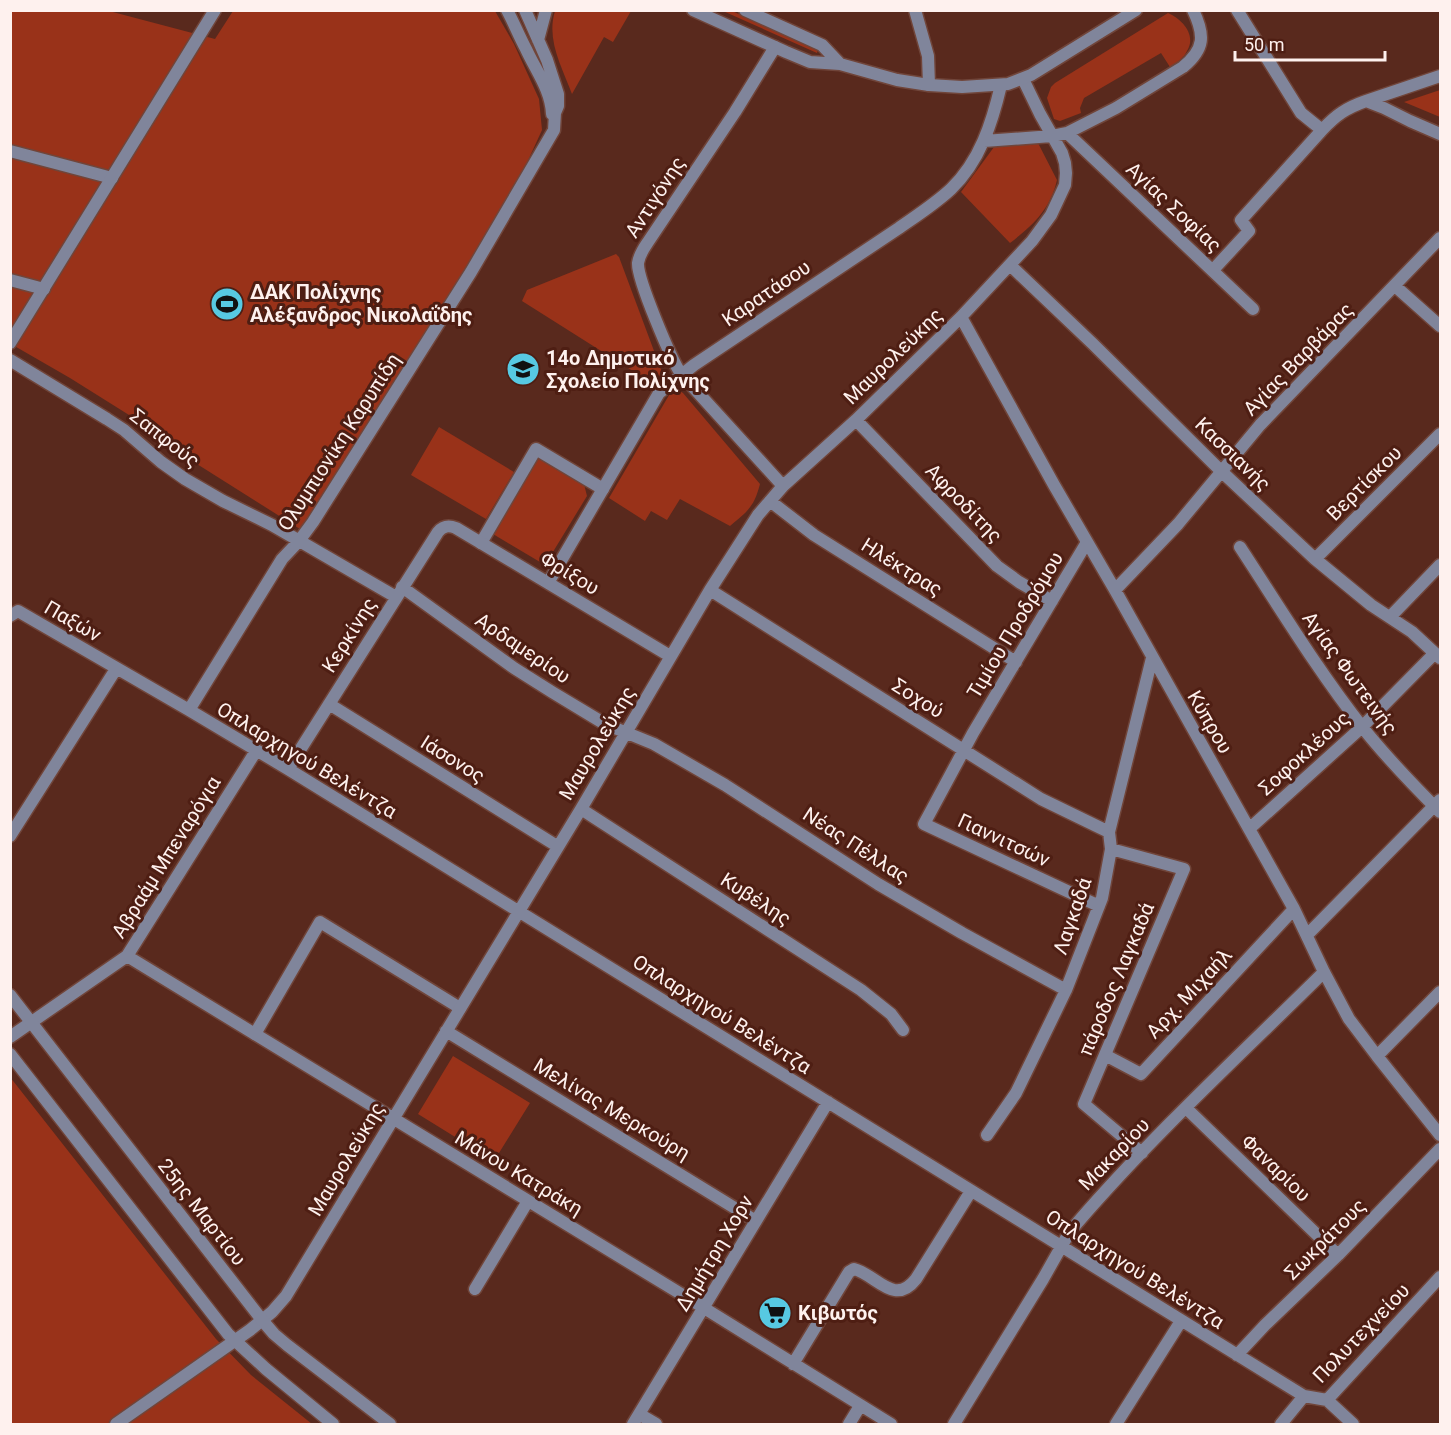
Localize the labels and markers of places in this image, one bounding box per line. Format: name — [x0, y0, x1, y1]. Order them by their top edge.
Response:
place label: ΔΑΚ Πολίχνης Αλέξανδρος Νικολαΐδης — [250, 280, 472, 327]
sports icon: ΔΑΚ Πολίχνης Αλέξανδρος Νικολαΐδης — [209, 286, 245, 322]
place label: 14ο Δημοτικό Σχολείο Πολίχνης — [546, 346, 710, 393]
school or university icon: 14ο Δημοτικό Σχολείο Πολίχνης — [505, 351, 541, 387]
supermarket icon: Κιβωτός — [757, 1295, 793, 1331]
place label: Κιβωτός — [798, 1301, 878, 1325]

